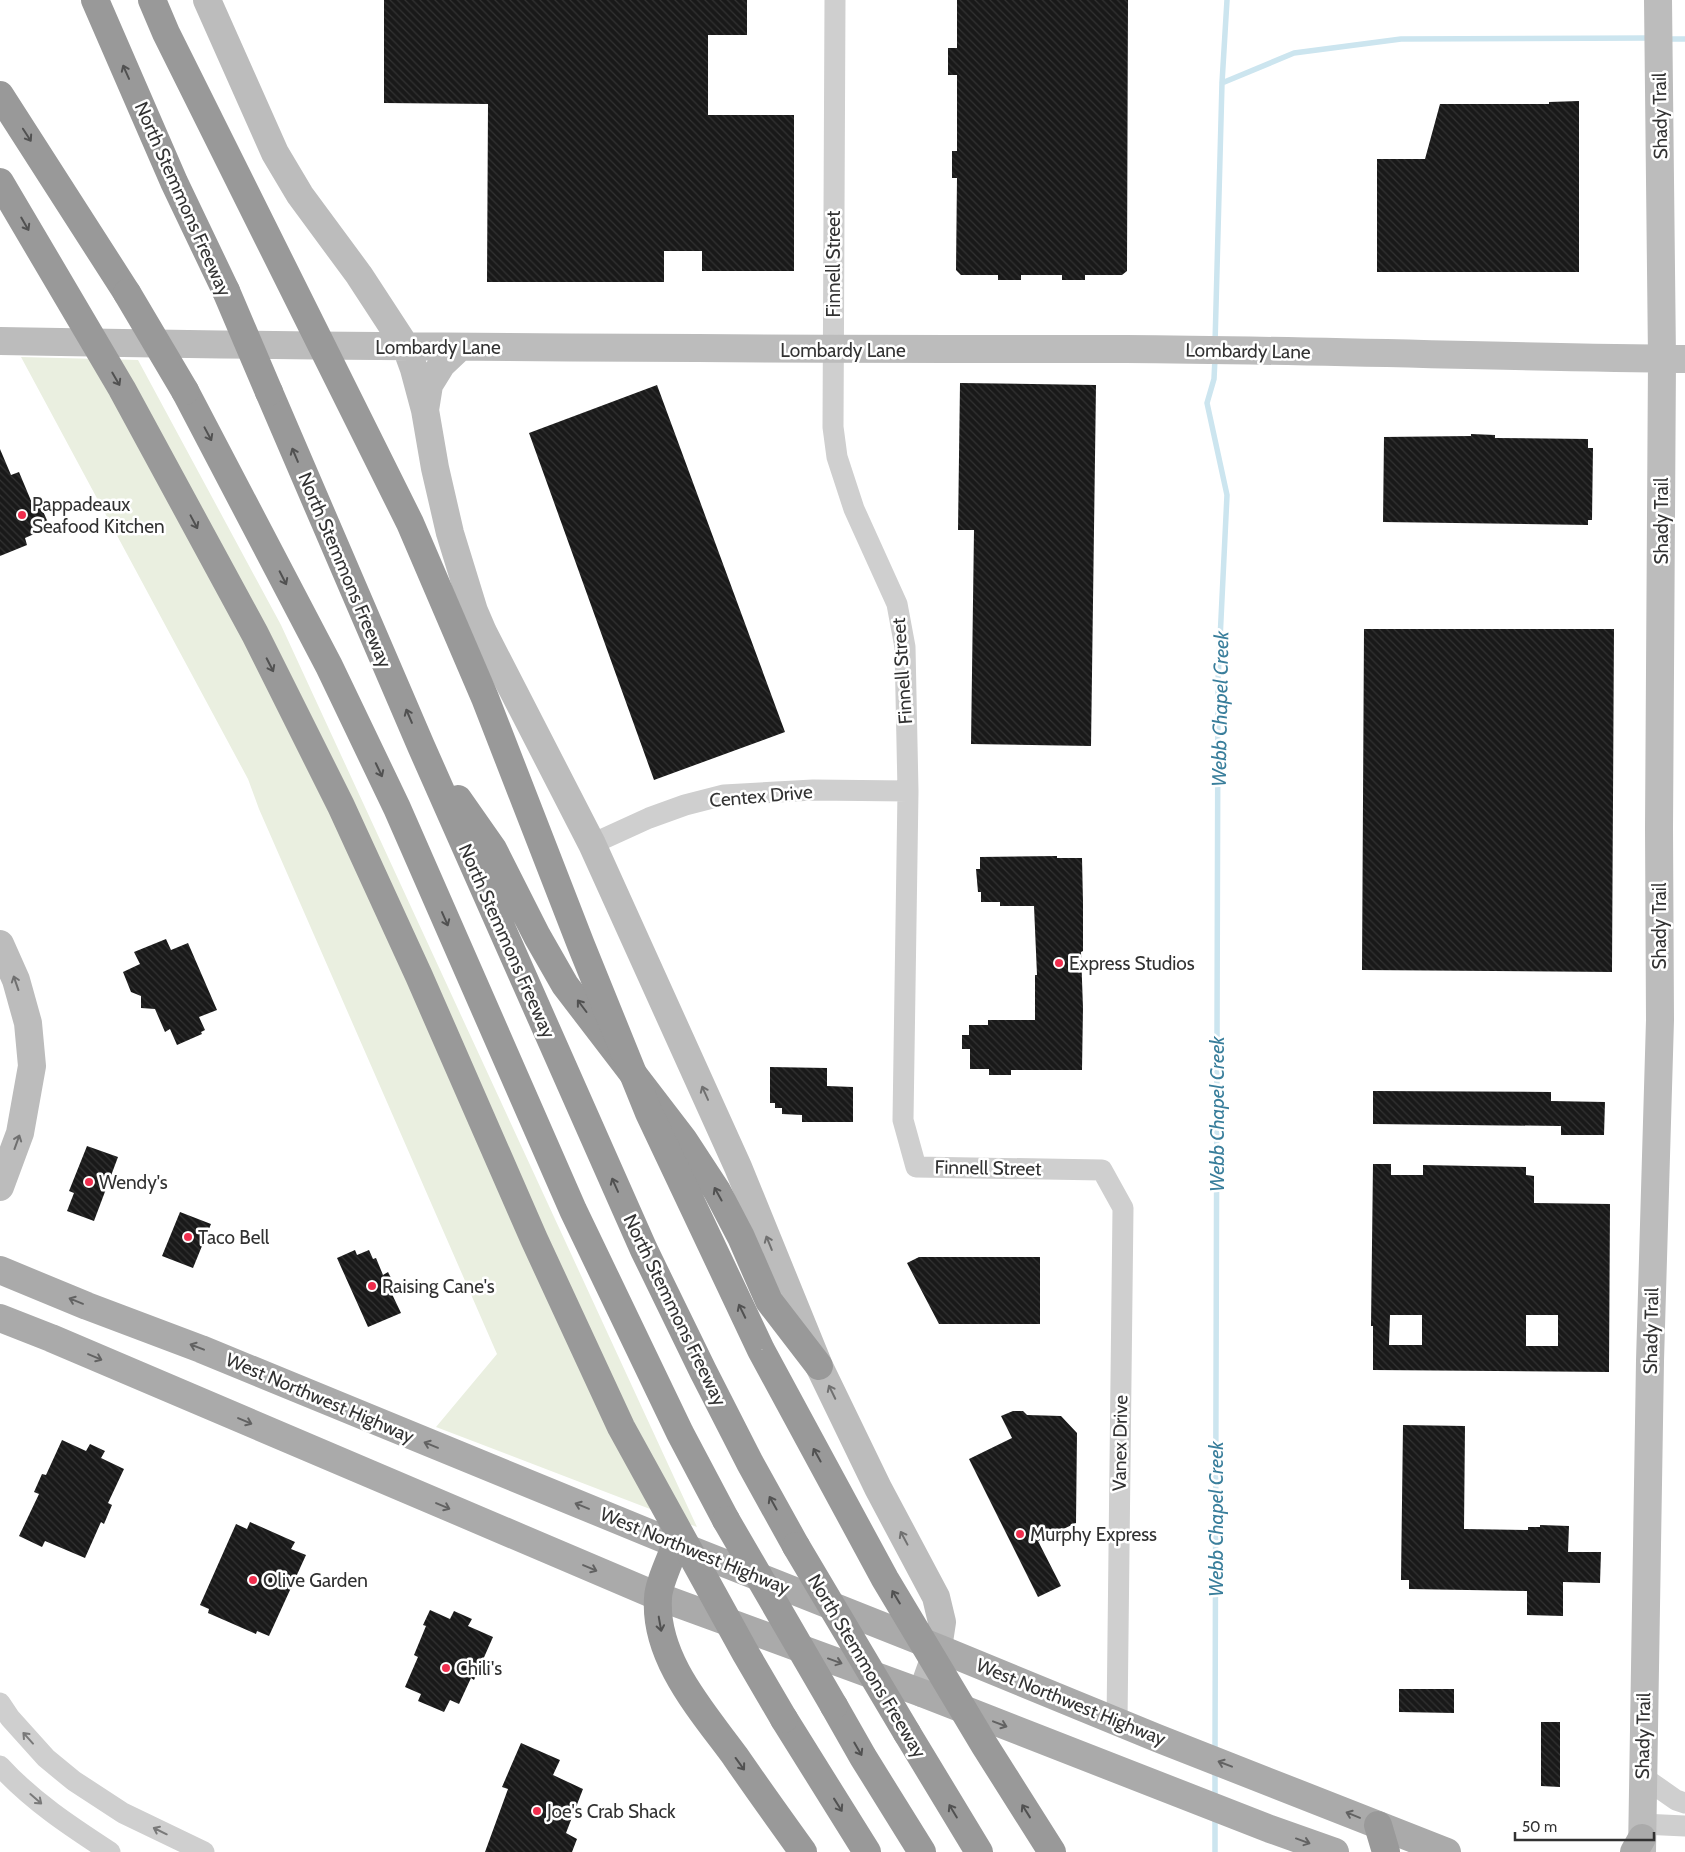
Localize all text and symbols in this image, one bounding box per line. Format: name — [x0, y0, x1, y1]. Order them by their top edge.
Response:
one-way arrow — [121, 65, 131, 80]
street label: Shady Trail — [1648, 72, 1672, 160]
street label: North Stemmons Freeway — [130, 98, 236, 300]
one-way arrow — [22, 128, 32, 142]
street label: Finnell Street — [822, 210, 845, 317]
one-way arrow — [20, 216, 30, 230]
street label: Lombardy Lane — [375, 336, 501, 359]
street label: Lombardy Lane — [1185, 338, 1311, 364]
street label: Lombardy Lane — [780, 339, 906, 362]
one-way arrow — [111, 371, 121, 386]
one-way arrow — [204, 426, 213, 441]
one-way arrow — [290, 448, 300, 463]
street label: North Stemmons Freeway — [293, 469, 397, 672]
street label: Shady Trail — [1650, 477, 1673, 564]
place label: Pappadeaux Seafood Kitchen — [32, 493, 165, 538]
marker: Pappadeaux Seafood Kitchen — [16, 509, 28, 521]
one-way arrow — [189, 514, 199, 529]
one-way arrow — [278, 570, 288, 585]
street label: Finnell Street — [887, 616, 917, 725]
water label: Webb Chapel Creek — [1207, 629, 1233, 787]
one-way arrow — [266, 657, 275, 672]
one-way arrow — [403, 709, 413, 724]
one-way arrow — [375, 762, 384, 777]
street label: Centex Drive — [708, 780, 814, 812]
street label: North Stemmons Freeway — [454, 840, 560, 1042]
street label: Shady Trail — [1648, 882, 1671, 969]
one-way arrow — [441, 911, 451, 926]
place label: Express Studios — [1069, 952, 1195, 975]
marker: Express Studios — [1053, 957, 1065, 969]
one-way arrow — [11, 975, 21, 991]
one-way arrow — [576, 1000, 587, 1013]
water label: Webb Chapel Creek — [1205, 1035, 1229, 1192]
one-way arrow — [700, 1086, 709, 1101]
one-way arrow — [13, 1134, 22, 1150]
street label: Finnell Street — [934, 1156, 1042, 1180]
place label: Wendy's — [99, 1171, 168, 1194]
marker: Wendy's — [83, 1176, 95, 1188]
one-way arrow — [610, 1178, 620, 1193]
one-way arrow — [713, 1187, 723, 1202]
street label: North Stemmons Freeway — [619, 1210, 732, 1410]
place label: Taco Bell — [198, 1226, 270, 1249]
marker: Taco Bell — [182, 1231, 194, 1243]
one-way arrow — [764, 1235, 773, 1251]
place label: Raising Cane's — [382, 1275, 495, 1298]
marker: Raising Cane's — [366, 1280, 378, 1292]
street label: Shady Trail — [1639, 1287, 1663, 1375]
one-way arrow — [69, 1295, 84, 1305]
one-way arrow — [737, 1304, 746, 1319]
one-way arrow — [189, 1342, 204, 1351]
street label: West Northwest Highway — [222, 1348, 418, 1448]
one-way arrow — [88, 1354, 103, 1363]
one-way arrow — [827, 1385, 836, 1400]
street label: Vanex Drive — [1108, 1394, 1132, 1491]
one-way arrow — [237, 1417, 252, 1427]
one-way arrow — [424, 1439, 439, 1449]
water label: Webb Chapel Creek — [1204, 1440, 1228, 1597]
one-way arrow — [812, 1448, 822, 1463]
one-way arrow — [767, 1497, 777, 1511]
one-way arrow — [575, 1500, 590, 1510]
one-way arrow — [435, 1501, 450, 1511]
street label: West Northwest Highway — [597, 1502, 794, 1600]
place label: Murphy Express — [1030, 1523, 1157, 1546]
marker: Murphy Express — [1014, 1528, 1026, 1540]
one-way arrow — [899, 1530, 909, 1545]
one-way arrow — [582, 1563, 597, 1573]
place label: Olive Garden — [263, 1569, 368, 1592]
street label: North Stemmons Freeway — [803, 1570, 931, 1762]
marker: Olive Garden — [247, 1574, 259, 1586]
one-way arrow — [891, 1590, 901, 1605]
one-way arrow — [656, 1616, 666, 1632]
street label: West Northwest Highway — [973, 1653, 1170, 1751]
place label: Chili's — [456, 1657, 502, 1680]
one-way arrow — [826, 1657, 842, 1666]
marker: Chili's — [440, 1662, 452, 1674]
street label: Shady Trail — [1631, 1692, 1655, 1780]
one-way arrow — [992, 1720, 1007, 1729]
one-way arrow — [22, 1731, 34, 1744]
one-way arrow — [853, 1741, 863, 1756]
one-way arrow — [735, 1757, 745, 1771]
one-way arrow — [1218, 1759, 1233, 1768]
one-way arrow — [29, 1793, 42, 1804]
one-way arrow — [833, 1798, 843, 1812]
place label: Joe's Crab Shack — [546, 1800, 676, 1823]
one-way arrow — [948, 1804, 958, 1818]
one-way arrow — [1020, 1804, 1030, 1818]
marker: Joe's Crab Shack — [531, 1805, 543, 1817]
one-way arrow — [1346, 1809, 1361, 1819]
scale bar — [1515, 1810, 1654, 1842]
text: 50 m — [1522, 1818, 1557, 1836]
one-way arrow — [152, 1826, 167, 1836]
one-way arrow — [1294, 1836, 1310, 1846]

